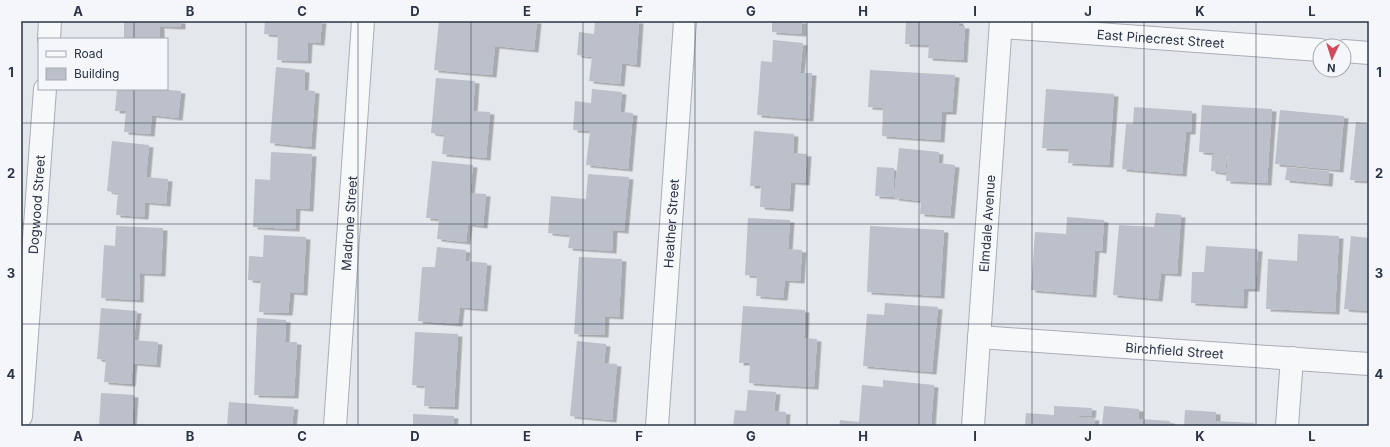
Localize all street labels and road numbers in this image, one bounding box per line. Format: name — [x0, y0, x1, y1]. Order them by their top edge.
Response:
street label: East Pinecrest Street — [1096, 26, 1225, 51]
street label: Dogwood Street — [25, 154, 48, 255]
street label: Elmdale Avenue — [976, 174, 998, 273]
street label: Madrone Street — [338, 175, 360, 272]
street label: Heather Street — [660, 178, 682, 269]
street label: Birchfield Street — [1125, 339, 1224, 362]

